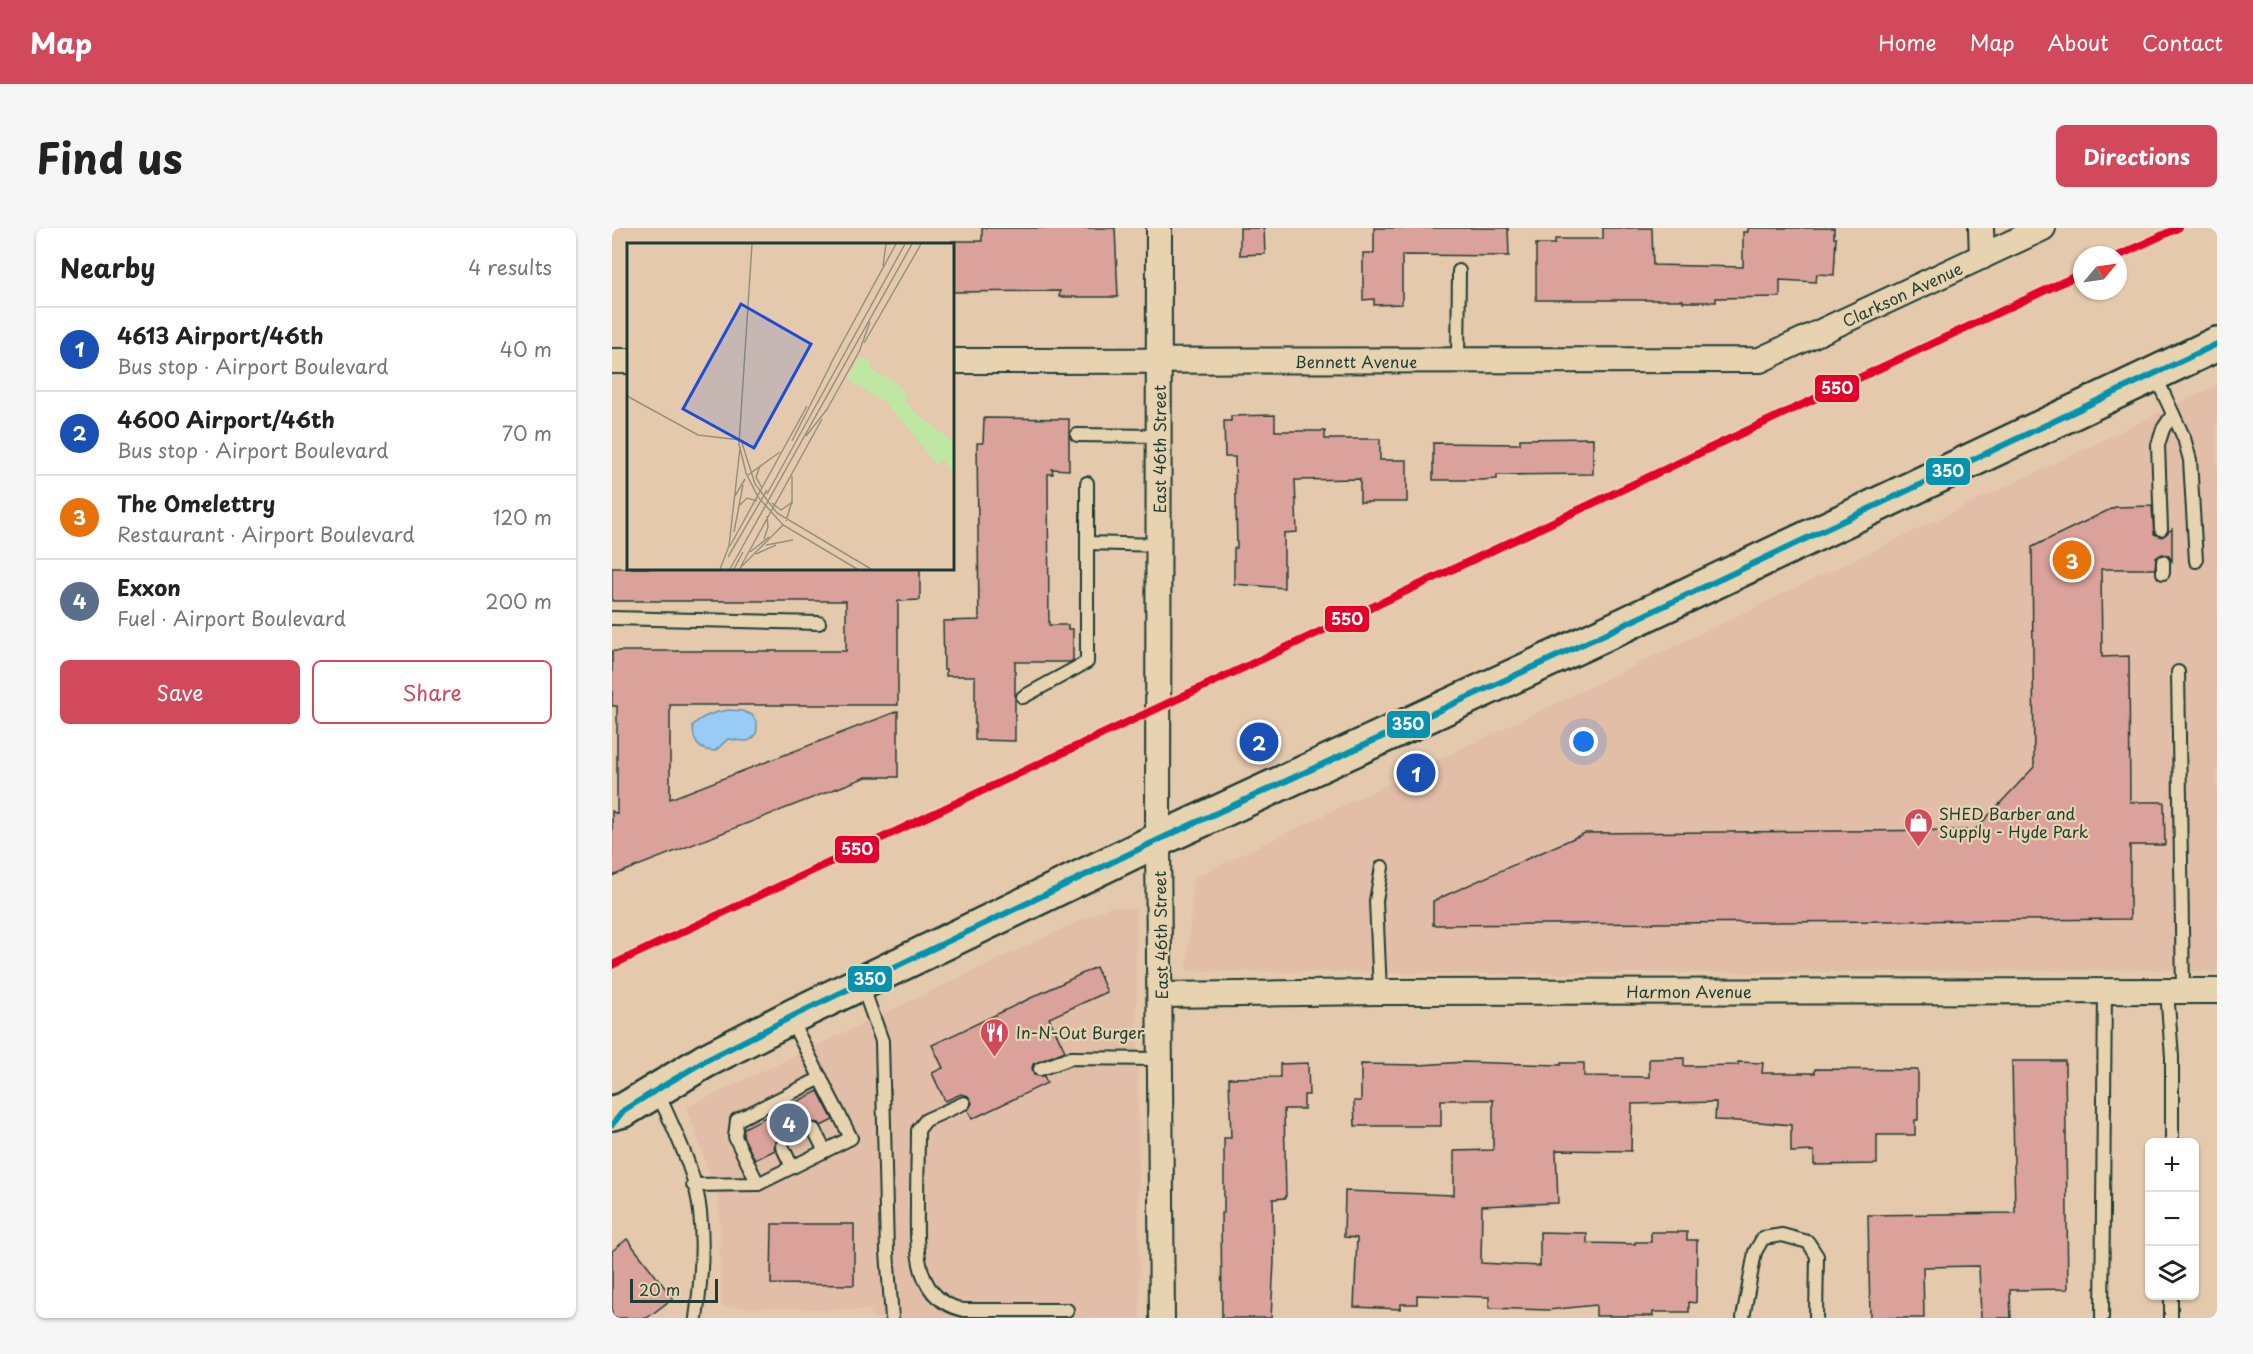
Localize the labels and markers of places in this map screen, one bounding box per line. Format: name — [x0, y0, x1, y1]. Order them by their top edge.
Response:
pin: 3 — [2052, 538, 2092, 582]
pin: 2 — [1240, 720, 1278, 764]
pin: 1 — [1396, 750, 1436, 796]
place label: SHED Barber and Supply - Hyde Park — [1939, 801, 2089, 843]
shop icon: SHED Barber and Supply - Hyde Park — [1902, 806, 1934, 848]
restaurant icon: In-N-Out Burger — [979, 1016, 1011, 1058]
place label: In-N-Out Burger — [1016, 1020, 1145, 1044]
pin: 4 — [770, 1100, 808, 1146]

